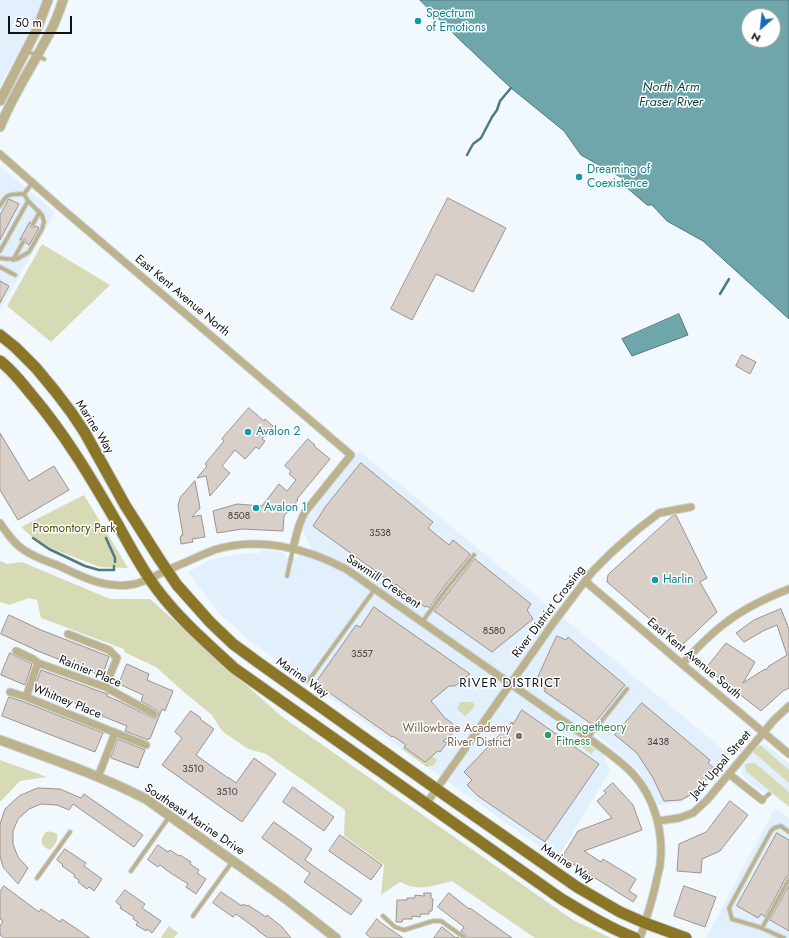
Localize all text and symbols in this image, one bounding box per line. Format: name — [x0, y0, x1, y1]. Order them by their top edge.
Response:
place label: Spectrum of Emotions — [426, 7, 486, 35]
scale bar — [10, 8, 74, 34]
north arrow — [741, 8, 781, 48]
text: 50 m — [15, 14, 42, 32]
marker: Spectrum of Emotions — [413, 16, 423, 26]
text: N — [748, 29, 763, 47]
water label: North Arm Fraser River — [639, 80, 703, 111]
place label: Dreaming of Coexistence — [587, 163, 650, 191]
marker: Dreaming of Coexistence — [574, 172, 584, 182]
street label: East Kent Avenue North — [132, 252, 232, 340]
street label: Marine Way — [72, 398, 116, 456]
place label: Avalon 2 — [256, 425, 300, 439]
marker: Avalon 2 — [243, 427, 253, 437]
place label: Avalon 1 — [264, 501, 307, 515]
marker: Avalon 1 — [251, 503, 261, 513]
house number: 8508 — [228, 511, 250, 523]
park label: Promontory Park — [32, 522, 116, 536]
house number: 3538 — [369, 528, 391, 540]
street label: Sawmill Crescent — [343, 552, 423, 612]
street label: River District Crossing — [510, 563, 588, 661]
place label: Harlin — [663, 573, 694, 587]
marker: Harlin — [650, 575, 660, 585]
street label: East Kent Avenue South — [644, 615, 744, 703]
house number: 8580 — [483, 626, 505, 638]
house number: 3557 — [351, 649, 373, 661]
street label: Rainier Place — [57, 653, 123, 691]
street label: Marine Way — [273, 655, 331, 701]
district label: RIVER DISTRICT — [459, 676, 561, 692]
street label: Whitney Place — [31, 682, 103, 722]
place label: Orangetheory Fitness — [556, 721, 626, 749]
place label: Willowbrae Academy River District — [402, 722, 511, 750]
street label: Jack Uppal Street — [688, 728, 754, 802]
marker: Orangetheory Fitness — [543, 730, 553, 740]
marker: Willowbrae Academy River District — [514, 731, 524, 741]
house number: 3438 — [647, 737, 669, 749]
house number: 3510 — [182, 764, 204, 776]
street label: Southeast Marine Drive — [141, 781, 247, 859]
house number: 3510 — [216, 787, 238, 799]
street label: Marine Way — [538, 841, 596, 887]

